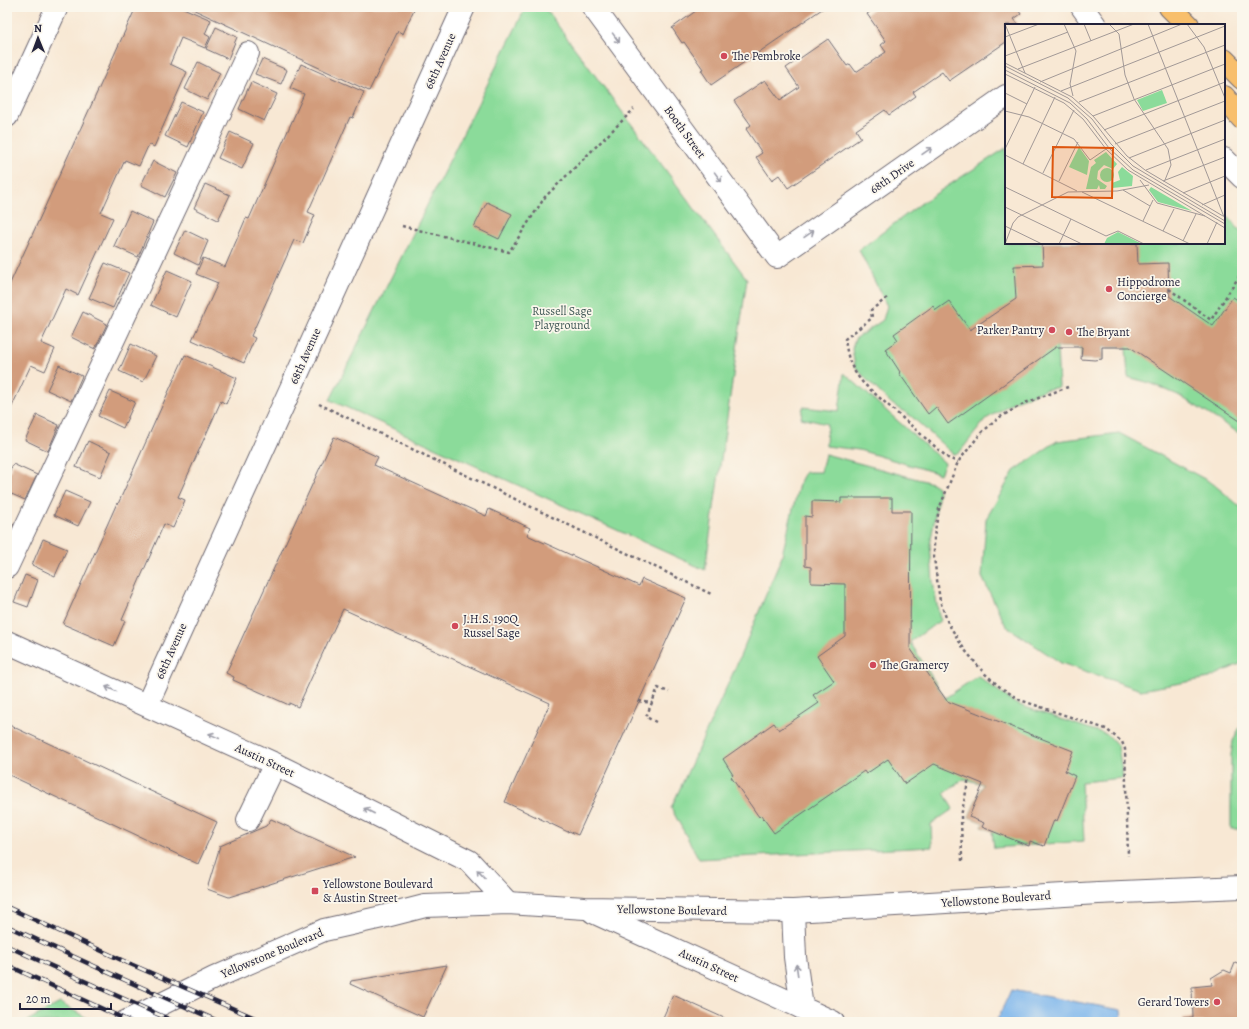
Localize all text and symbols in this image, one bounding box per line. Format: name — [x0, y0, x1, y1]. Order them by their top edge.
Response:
north arrow — [18, 18, 58, 58]
text: N — [34, 21, 42, 36]
inset map — [1005, 24, 1225, 244]
street label: 68th Avenue — [421, 30, 459, 92]
one-way arrow — [612, 33, 620, 44]
place label: The Pembroke — [732, 48, 801, 64]
marker: The Pembroke — [719, 51, 729, 61]
street label: Booth Street — [661, 103, 709, 162]
one-way arrow — [921, 147, 932, 155]
street label: 68th Drive — [866, 155, 918, 197]
one-way arrow — [714, 171, 722, 182]
one-way arrow — [803, 230, 814, 238]
place label: Hippodrome Concierge — [1117, 274, 1180, 304]
marker: Hippodrome Concierge — [1104, 284, 1114, 294]
park label: Russell Sage Playground — [532, 303, 592, 333]
place label: Parker Pantry — [977, 322, 1045, 338]
place label: The Bryant — [1077, 324, 1130, 340]
street label: 68th Avenue — [286, 325, 324, 387]
marker: Parker Pantry — [1047, 325, 1057, 335]
marker: The Bryant — [1064, 327, 1074, 337]
place label: J.H.S. 190Q Russel Sage — [463, 611, 520, 641]
street label: 68th Avenue — [152, 620, 190, 682]
marker: J.H.S. 190Q Russel Sage — [450, 621, 460, 631]
place label: The Gramercy — [881, 657, 949, 673]
marker: The Gramercy — [868, 660, 878, 670]
one-way arrow — [106, 685, 118, 692]
one-way arrow — [208, 732, 220, 739]
street label: Austin Street — [232, 739, 297, 781]
one-way arrow — [363, 807, 375, 814]
one-way arrow — [476, 869, 486, 879]
place label: Yellowstone Boulevard & Austin Street — [322, 876, 434, 906]
marker: Yellowstone Boulevard & Austin Street — [310, 886, 320, 896]
street label: Yellowstone Boulevard — [940, 887, 1052, 911]
street label: Yellowstone Boulevard — [616, 901, 728, 919]
street label: Yellowstone Boulevard — [217, 924, 326, 982]
street label: Austin Street — [676, 944, 741, 986]
one-way arrow — [793, 963, 801, 976]
scale bar — [20, 985, 111, 1011]
text: 20 m — [26, 991, 50, 1007]
place label: Gerard Towers — [1138, 994, 1209, 1010]
marker: Gerard Towers — [1212, 997, 1222, 1007]

